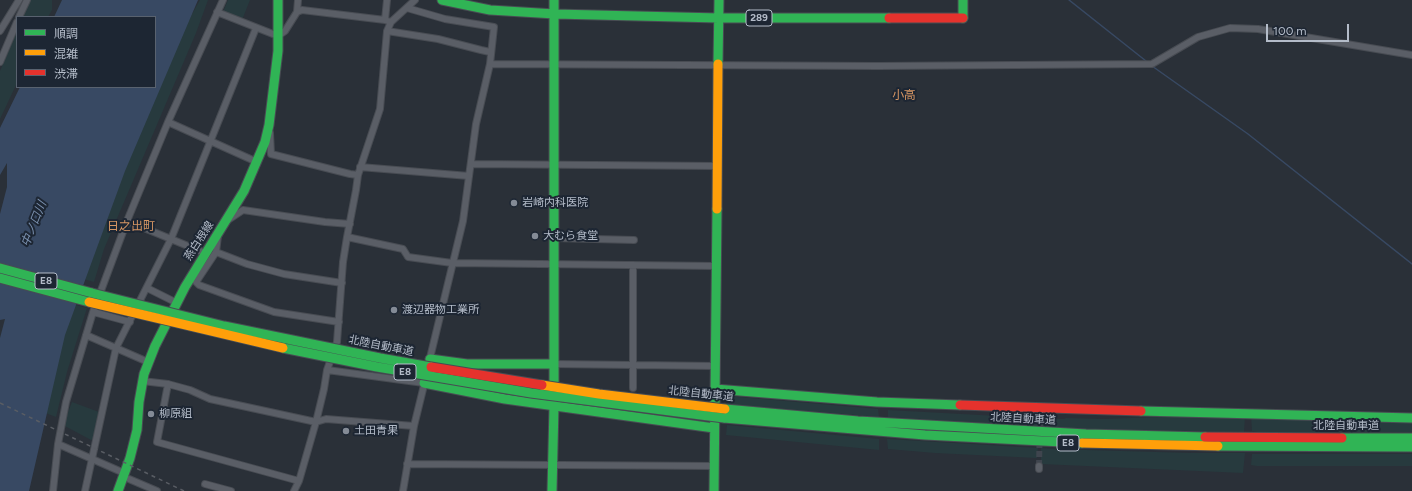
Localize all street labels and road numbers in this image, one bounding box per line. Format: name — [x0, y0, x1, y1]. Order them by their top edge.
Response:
road number: 289 — [746, 10, 772, 26]
street label: 燕白根線 — [181, 219, 217, 263]
road number: E8 — [35, 273, 57, 289]
street label: 北陸自動車道 — [347, 333, 415, 359]
road number: E8 — [394, 364, 416, 380]
street label: 北陸自動車道 — [667, 384, 735, 404]
street label: 北陸自動車道 — [990, 411, 1056, 427]
street label: 北陸自動車道 — [1313, 419, 1379, 433]
road number: E8 — [1057, 435, 1079, 451]

